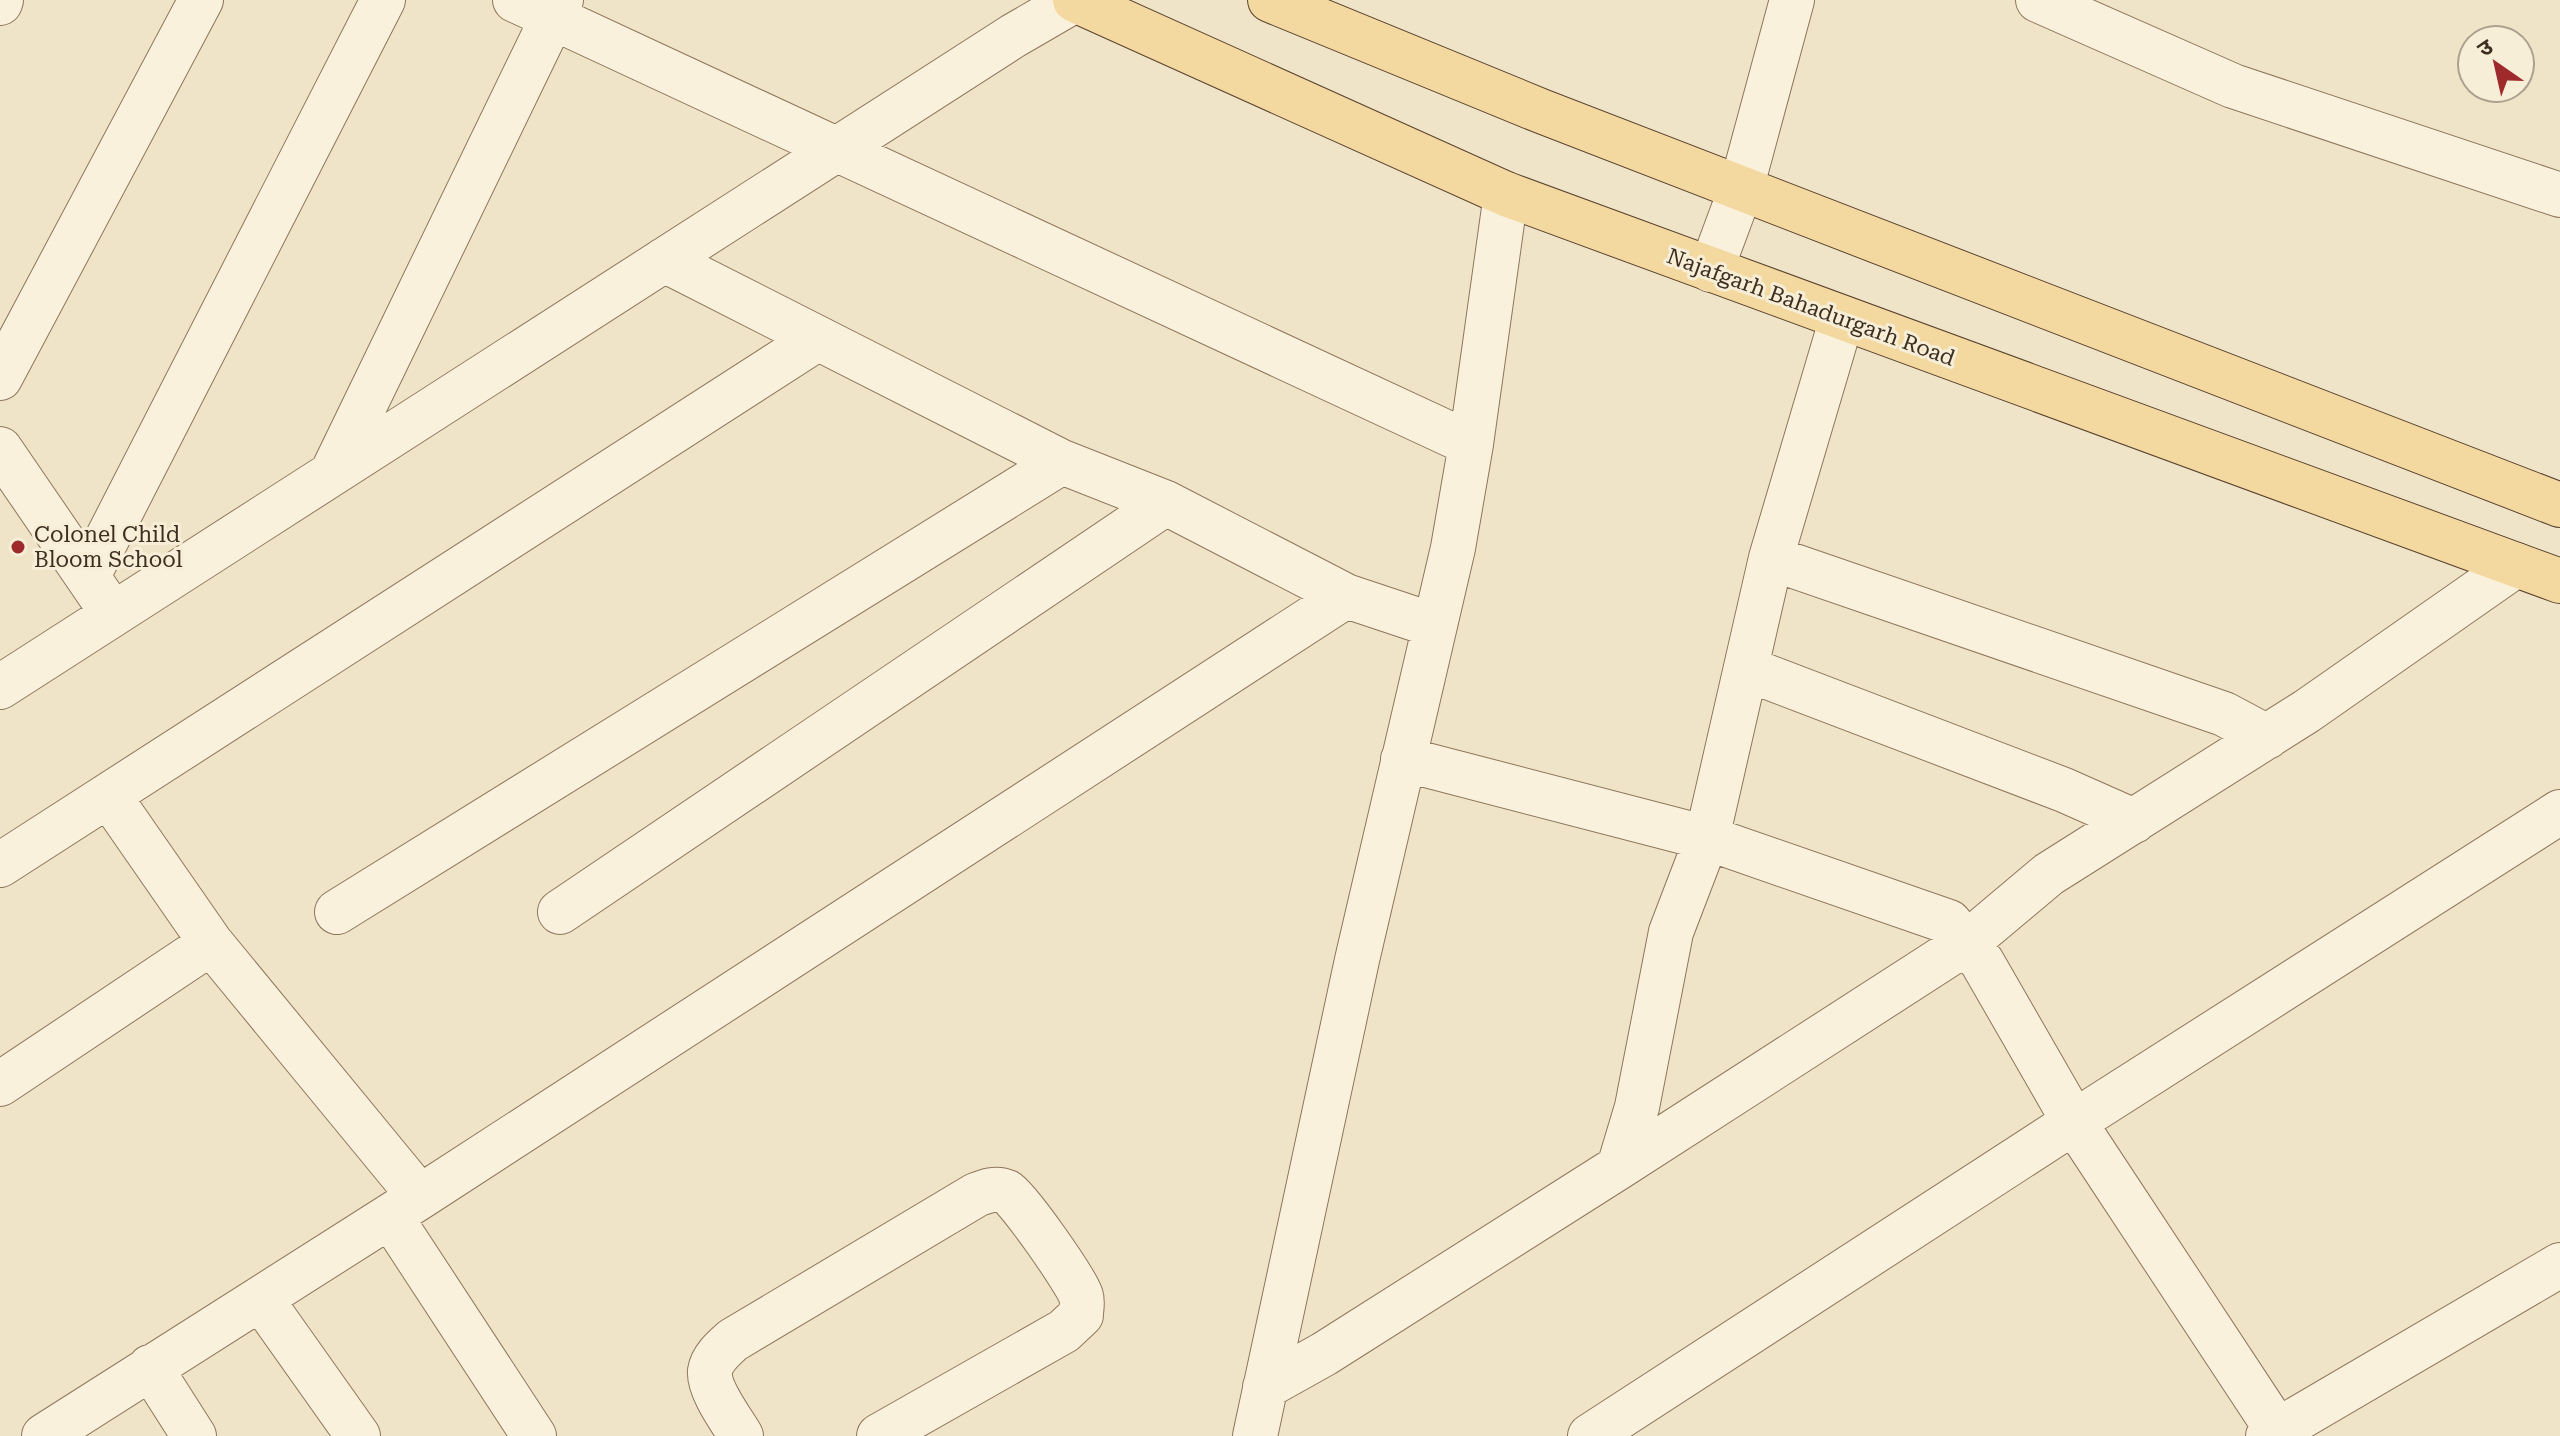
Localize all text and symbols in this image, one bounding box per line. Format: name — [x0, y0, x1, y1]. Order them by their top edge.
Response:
north arrow — [2456, 24, 2536, 104]
text: उ — [2473, 33, 2498, 62]
street label: Najafgarh Bahadurgarh Road — [1664, 243, 1958, 371]
place label: Colonel Child Bloom School — [34, 522, 183, 572]
marker: Colonel Child Bloom School — [9, 538, 27, 556]

